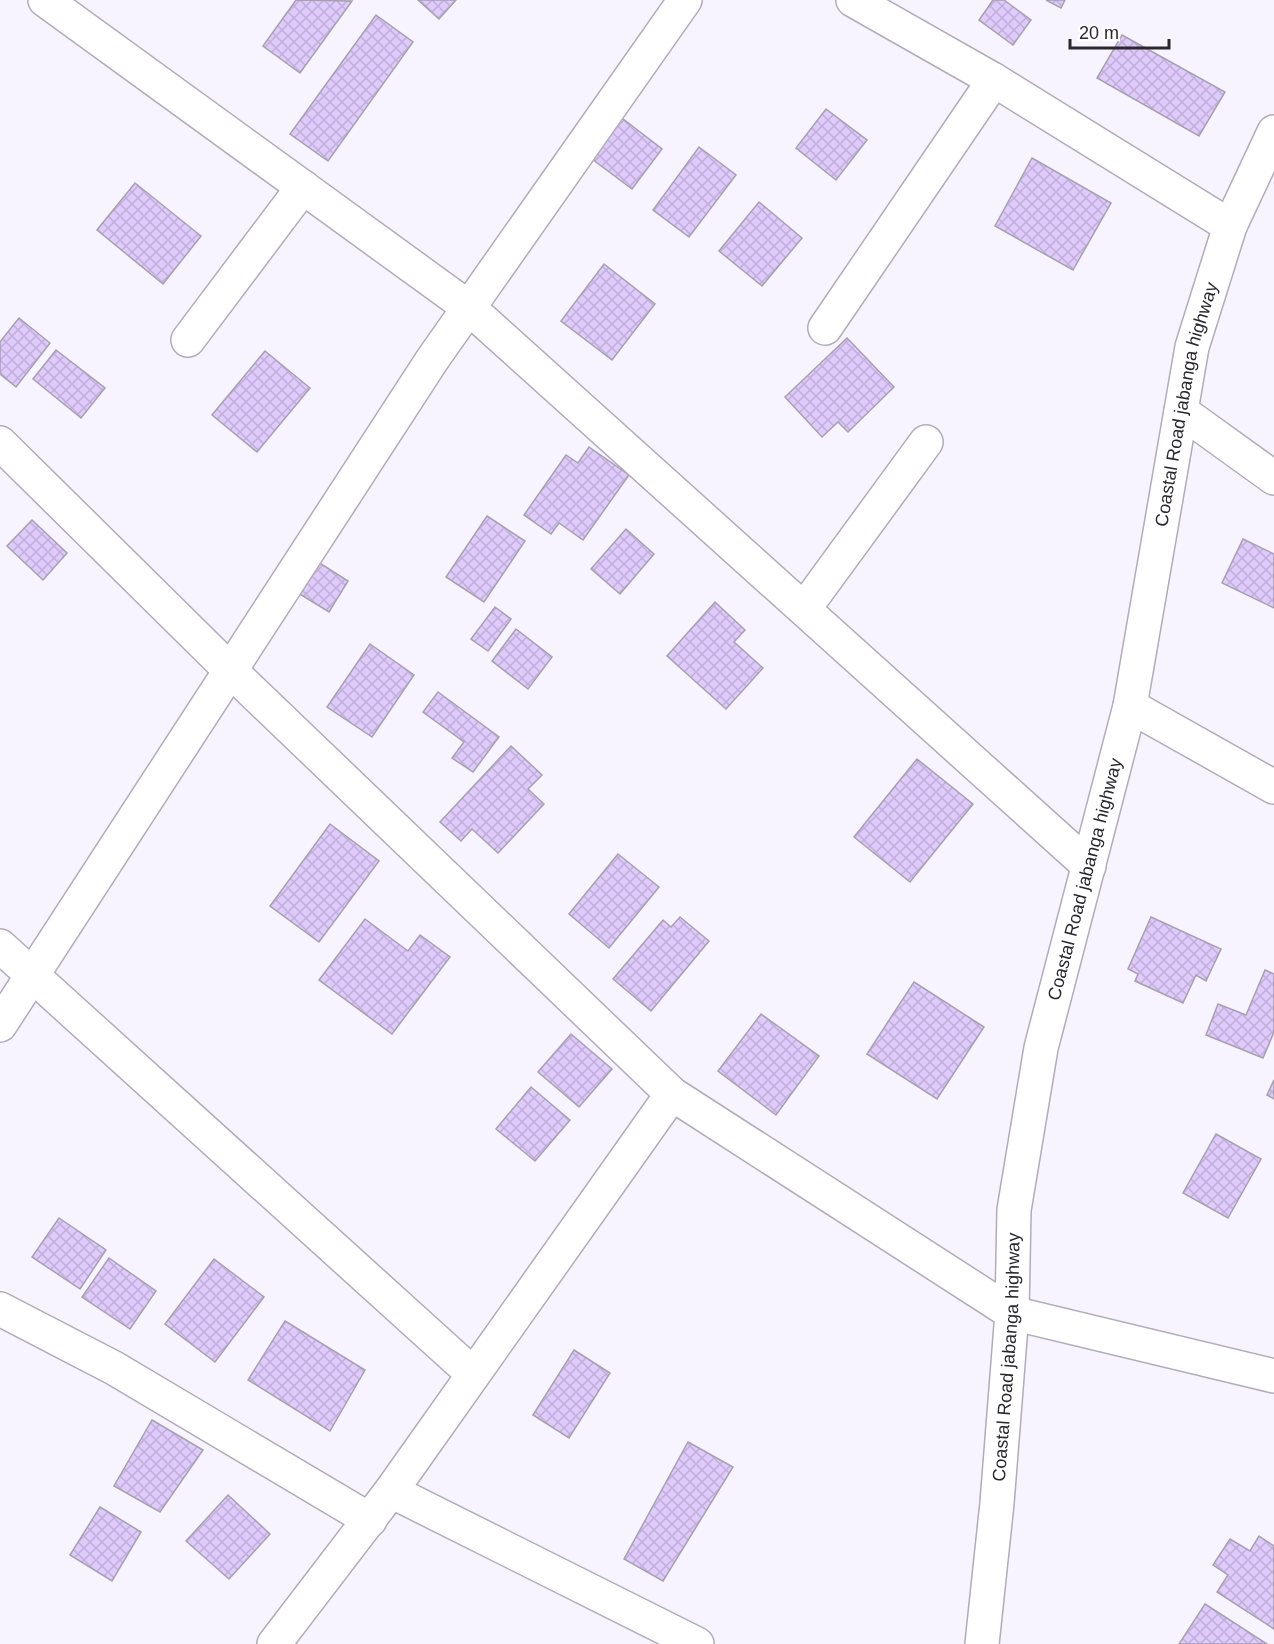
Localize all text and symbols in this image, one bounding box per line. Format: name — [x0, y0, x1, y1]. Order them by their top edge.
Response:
scale bar — [1070, 12, 1169, 50]
text: 20 m — [1079, 23, 1119, 43]
street label: Coastal Road jabanga highway — [1151, 280, 1222, 528]
street label: Coastal Road jabanga highway — [1044, 756, 1126, 1002]
street label: Coastal Road jabanga highway — [989, 1233, 1024, 1482]

